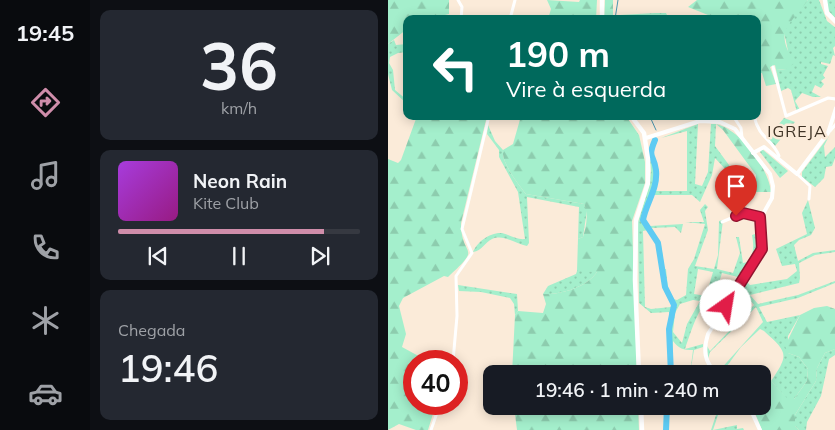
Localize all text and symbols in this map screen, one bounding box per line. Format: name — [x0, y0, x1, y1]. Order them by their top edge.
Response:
text: 19:45 — [16, 19, 74, 47]
text: 36 — [200, 25, 278, 106]
text: 190 m — [506, 32, 610, 76]
icon: left — [423, 35, 488, 100]
text: Vire à esquerda — [506, 75, 666, 103]
icon: directions — [28, 85, 63, 120]
text: km/h — [221, 98, 257, 118]
district label: IGREJA — [767, 121, 827, 141]
icon: music — [28, 158, 63, 193]
pin — [715, 165, 757, 216]
text: Neon Rain — [193, 169, 287, 193]
icon: arrive — [722, 172, 750, 200]
text: Kite Club — [193, 193, 259, 213]
icon: phone — [28, 230, 63, 265]
icon: previous — [144, 242, 172, 270]
icon: pause — [225, 242, 253, 270]
icon: next — [306, 242, 334, 270]
position arrow — [699, 279, 751, 331]
icon: climate — [28, 303, 63, 338]
text: Chegada — [118, 320, 185, 340]
text: 19:46 — [118, 344, 218, 392]
speed limit sign: 40 — [403, 350, 468, 415]
icon: car — [28, 376, 63, 411]
text: 19:46 · 1 min · 240 m — [534, 378, 720, 402]

